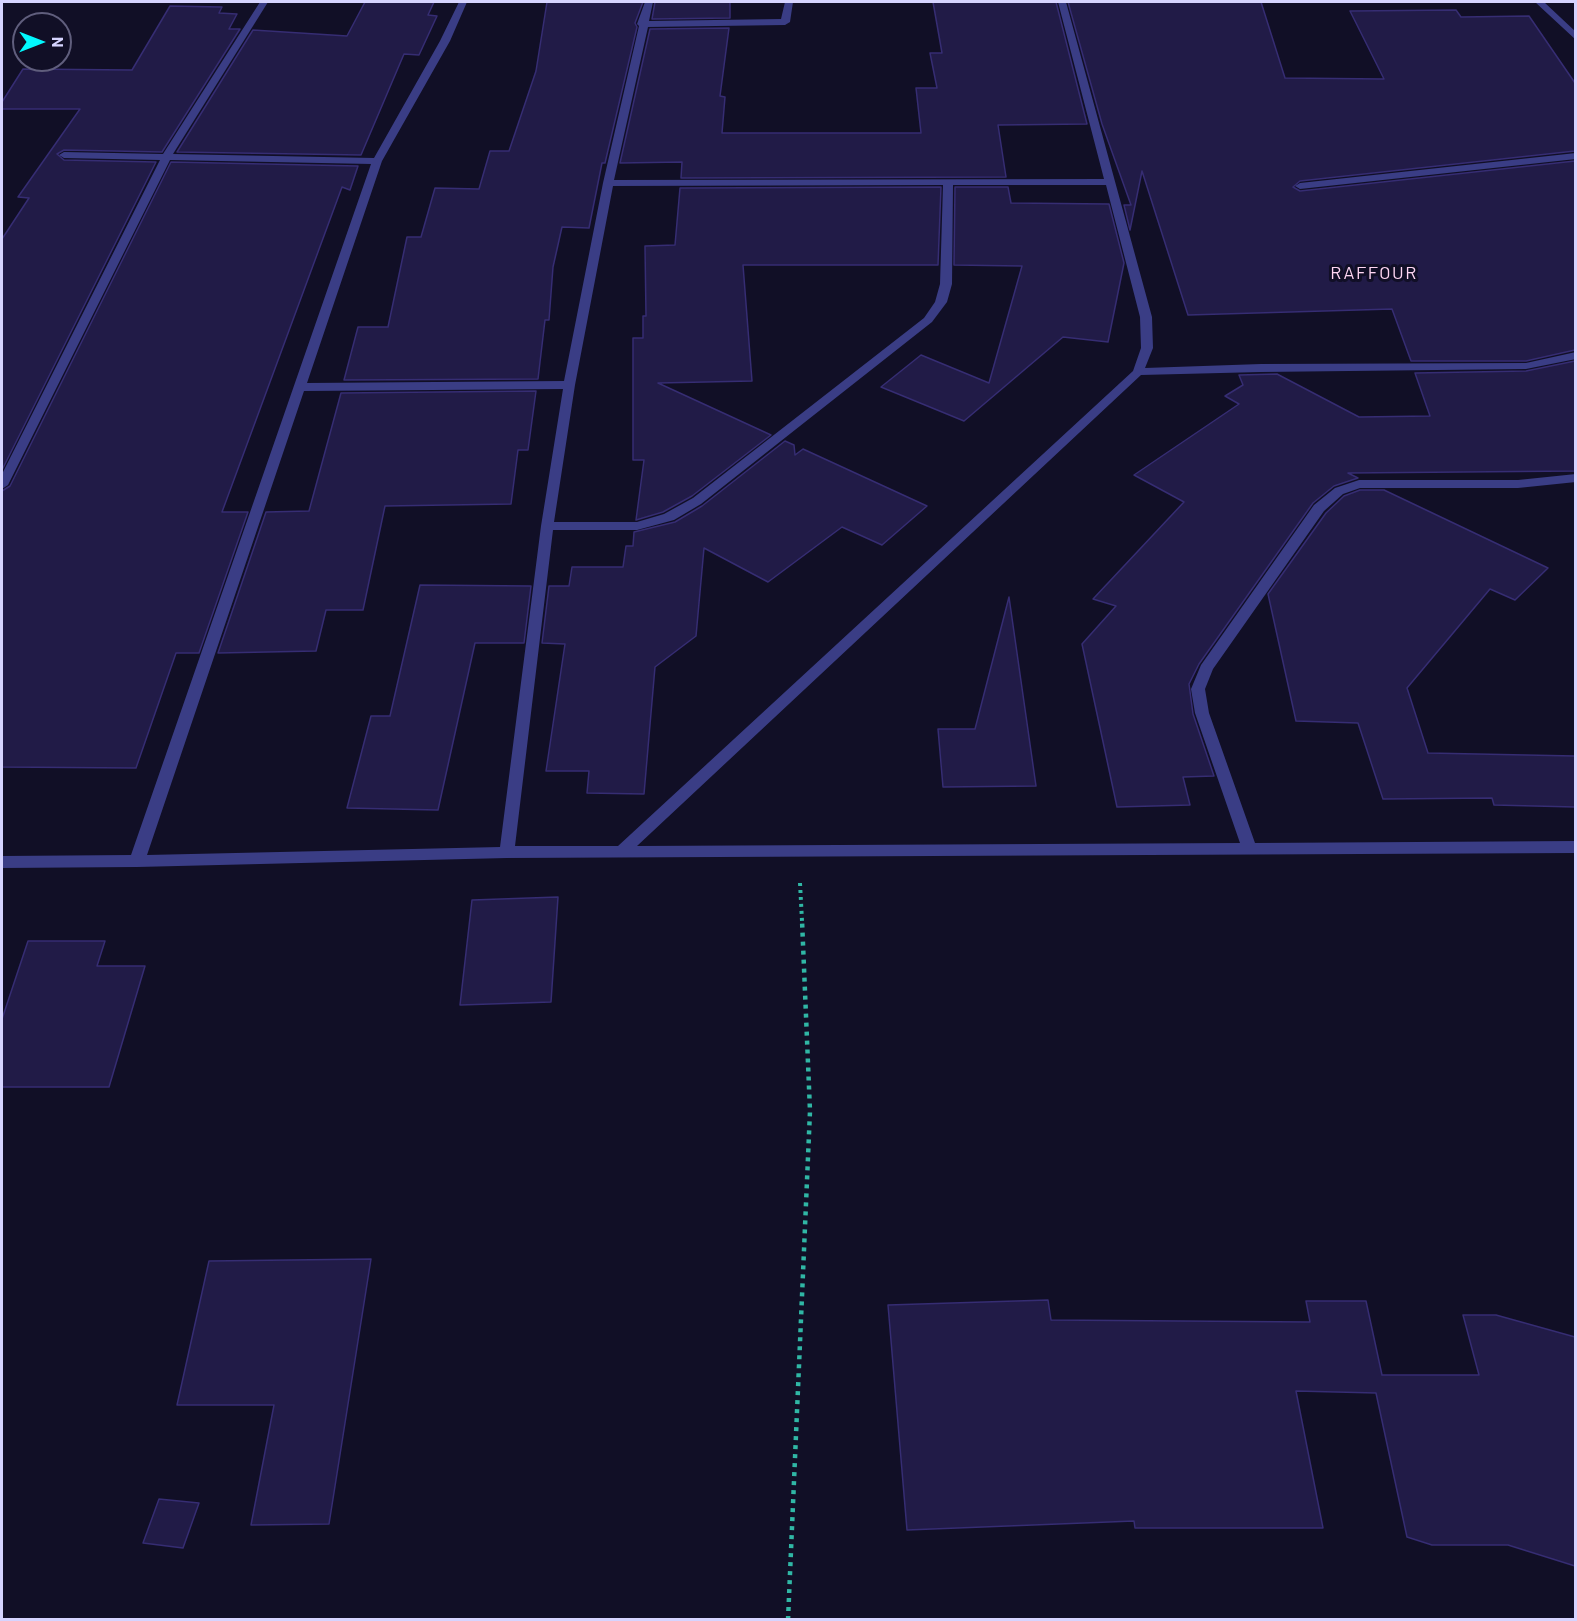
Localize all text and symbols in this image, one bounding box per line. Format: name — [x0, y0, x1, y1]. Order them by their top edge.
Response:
north arrow — [12, 12, 72, 72]
text: N — [49, 37, 68, 47]
district label: RAFFOUR — [1330, 262, 1418, 284]

